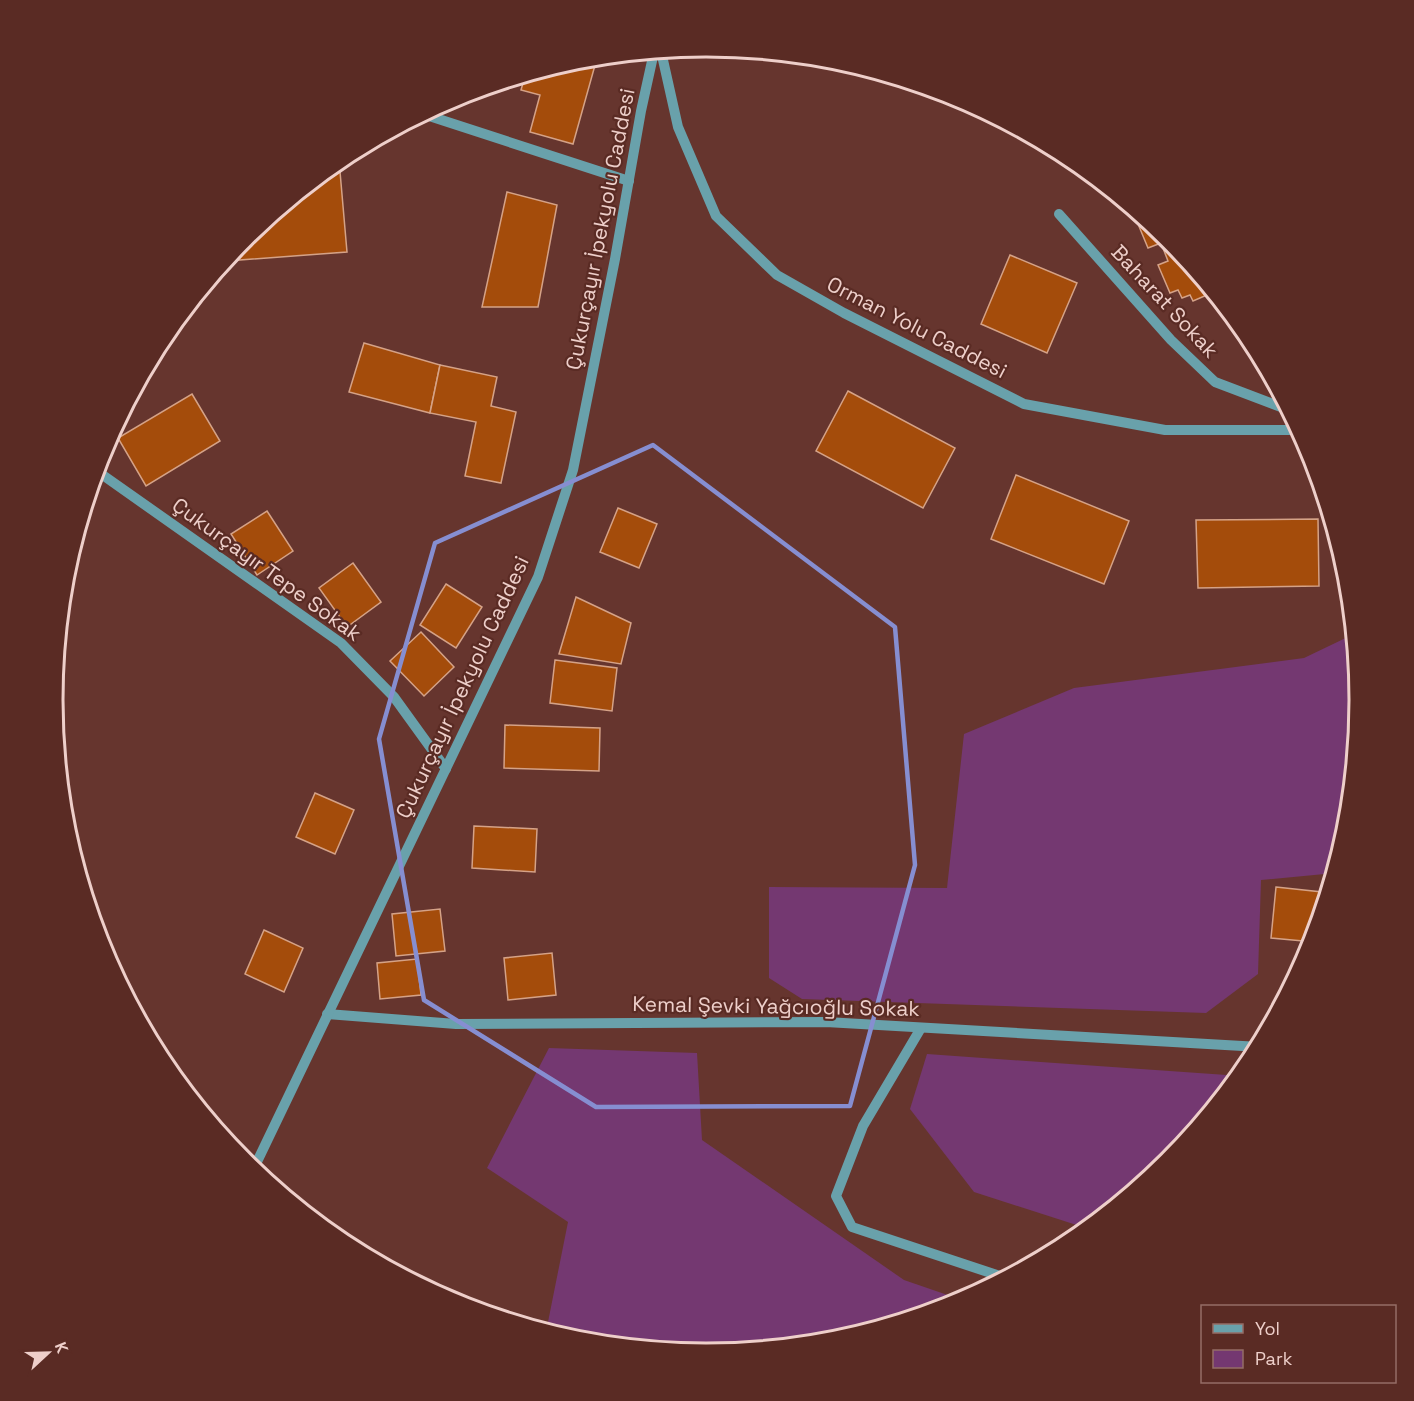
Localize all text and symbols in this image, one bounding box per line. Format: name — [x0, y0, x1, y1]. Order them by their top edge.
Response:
street label: Çukurçayır İpekyolu Caddesi — [559, 86, 641, 372]
street label: Baharat Sokak — [1106, 239, 1224, 363]
street label: Orman Yolu Caddesi — [822, 270, 1012, 384]
street label: Çukurçayır Tepe Sokak — [167, 491, 367, 647]
street label: Çukurçayır İpekyolu Caddesi — [389, 552, 535, 822]
street label: Kemal Şevki Yağcıoğlu Sokak — [632, 990, 920, 1022]
legend — [1201, 1305, 1396, 1383]
text: Yol — [1255, 1317, 1280, 1340]
north arrow — [18, 1323, 78, 1383]
text: K — [50, 1339, 73, 1356]
text: Park — [1255, 1347, 1293, 1370]

